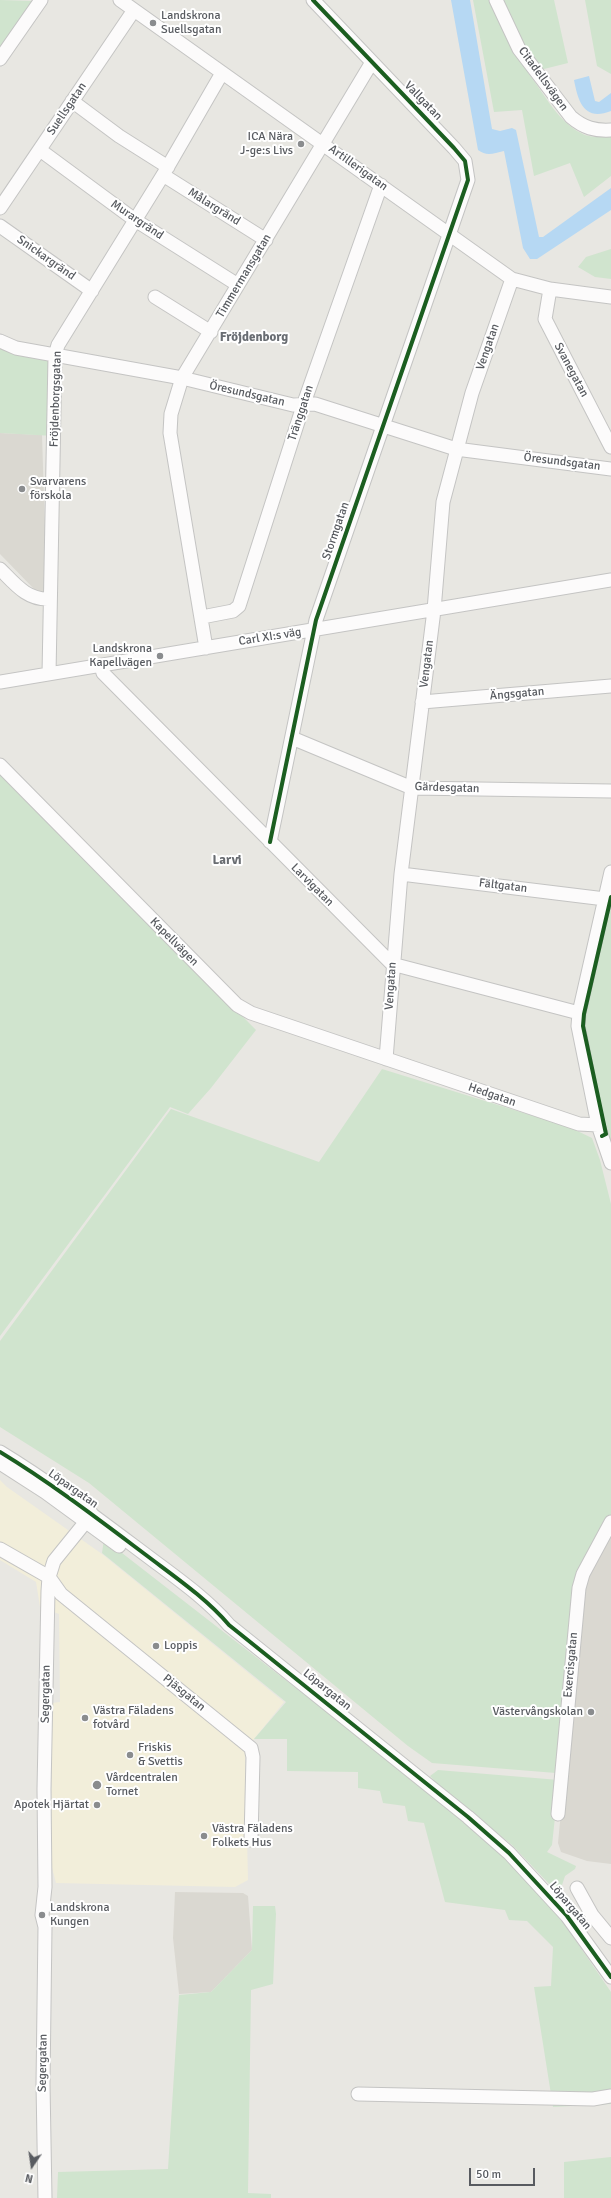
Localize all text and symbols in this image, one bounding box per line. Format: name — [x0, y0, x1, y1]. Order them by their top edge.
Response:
place label: Landskrona Suellsgatan — [161, 9, 221, 37]
marker: Landskrona Suellsgatan — [148, 18, 158, 28]
street label: Citadellsvägen — [515, 44, 571, 114]
street label: Vallgatan — [401, 79, 445, 123]
street label: Suellsgatan — [44, 80, 90, 138]
place label: ICA Nära J-ge:s Livs — [240, 130, 293, 158]
marker: ICA Nära J-ge:s Livs — [296, 139, 306, 149]
street label: Artillerigatan — [326, 142, 390, 194]
street label: Målargränd — [185, 185, 243, 229]
street label: Murargränd — [108, 197, 166, 243]
street label: Timmermansgatan — [213, 231, 275, 321]
street label: Snickargränd — [14, 233, 78, 283]
street label: Vengatan — [473, 322, 503, 372]
district label: Fröjdenborg — [220, 330, 288, 346]
street label: Svanegatan — [551, 340, 591, 400]
street label: Fröjdenborgsgatan — [47, 351, 65, 447]
street label: Öresundsgatan — [208, 378, 286, 410]
street label: Tränggatan — [285, 383, 317, 443]
street label: Öresundsgatan — [523, 450, 601, 474]
place label: Svarvarens förskola — [30, 475, 86, 503]
marker: Svarvarens förskola — [17, 484, 27, 494]
street label: Stormgatan — [319, 500, 353, 562]
street label: Carl XI:s väg — [238, 625, 302, 649]
street label: Vengatan — [417, 639, 437, 689]
place label: Landskrona Kapellvägen — [89, 642, 152, 670]
marker: Landskrona Kapellvägen — [155, 651, 165, 661]
street label: Ängsgatan — [489, 684, 545, 704]
street label: Gärdesgatan — [414, 780, 480, 796]
district label: Larvi — [213, 853, 241, 869]
street label: Larvigatan — [288, 861, 336, 909]
street label: Fältgatan — [478, 876, 528, 896]
street label: Kapellvägen — [147, 915, 201, 969]
street label: Vengatan — [382, 962, 400, 1010]
street label: Hedgatan — [466, 1080, 518, 1110]
street label: Löpargatan — [45, 1466, 101, 1512]
street label: Exercisgatan — [561, 1632, 581, 1698]
place label: Loppis — [164, 1639, 197, 1653]
marker: Loppis — [151, 1641, 161, 1651]
street label: Segergatan — [38, 1665, 54, 1723]
street label: Löpargatan — [300, 1666, 354, 1714]
street label: Pjäsgatan — [160, 1671, 208, 1715]
place label: Västra Fäladens fotvård — [93, 1704, 174, 1732]
place label: Västervångskolan — [493, 1705, 583, 1719]
marker: Västervångskolan — [586, 1707, 596, 1717]
marker: Västra Fäladens fotvård — [80, 1713, 90, 1723]
place label: Friskis & Svettis — [138, 1741, 183, 1769]
marker: Friskis & Svettis — [125, 1750, 135, 1760]
place label: Vårdcentralen Tornet — [106, 1771, 178, 1799]
marker: Vårdcentralen Tornet — [91, 1779, 103, 1791]
place label: Apotek Hjärtat — [14, 1798, 89, 1812]
marker: Apotek Hjärtat — [92, 1800, 102, 1810]
place label: Västra Fäladens Folkets Hus — [212, 1822, 293, 1850]
marker: Västra Fäladens Folkets Hus — [199, 1831, 209, 1841]
street label: Löpargatan — [546, 1879, 594, 1933]
place label: Landskrona Kungen — [50, 1901, 109, 1929]
marker: Landskrona Kungen — [37, 1910, 47, 1920]
street label: Segergatan — [35, 2034, 51, 2092]
north arrow — [12, 2146, 52, 2186]
scale bar — [471, 2160, 537, 2186]
text: 50 m — [476, 2167, 501, 2182]
text: N — [24, 2171, 34, 2185]

